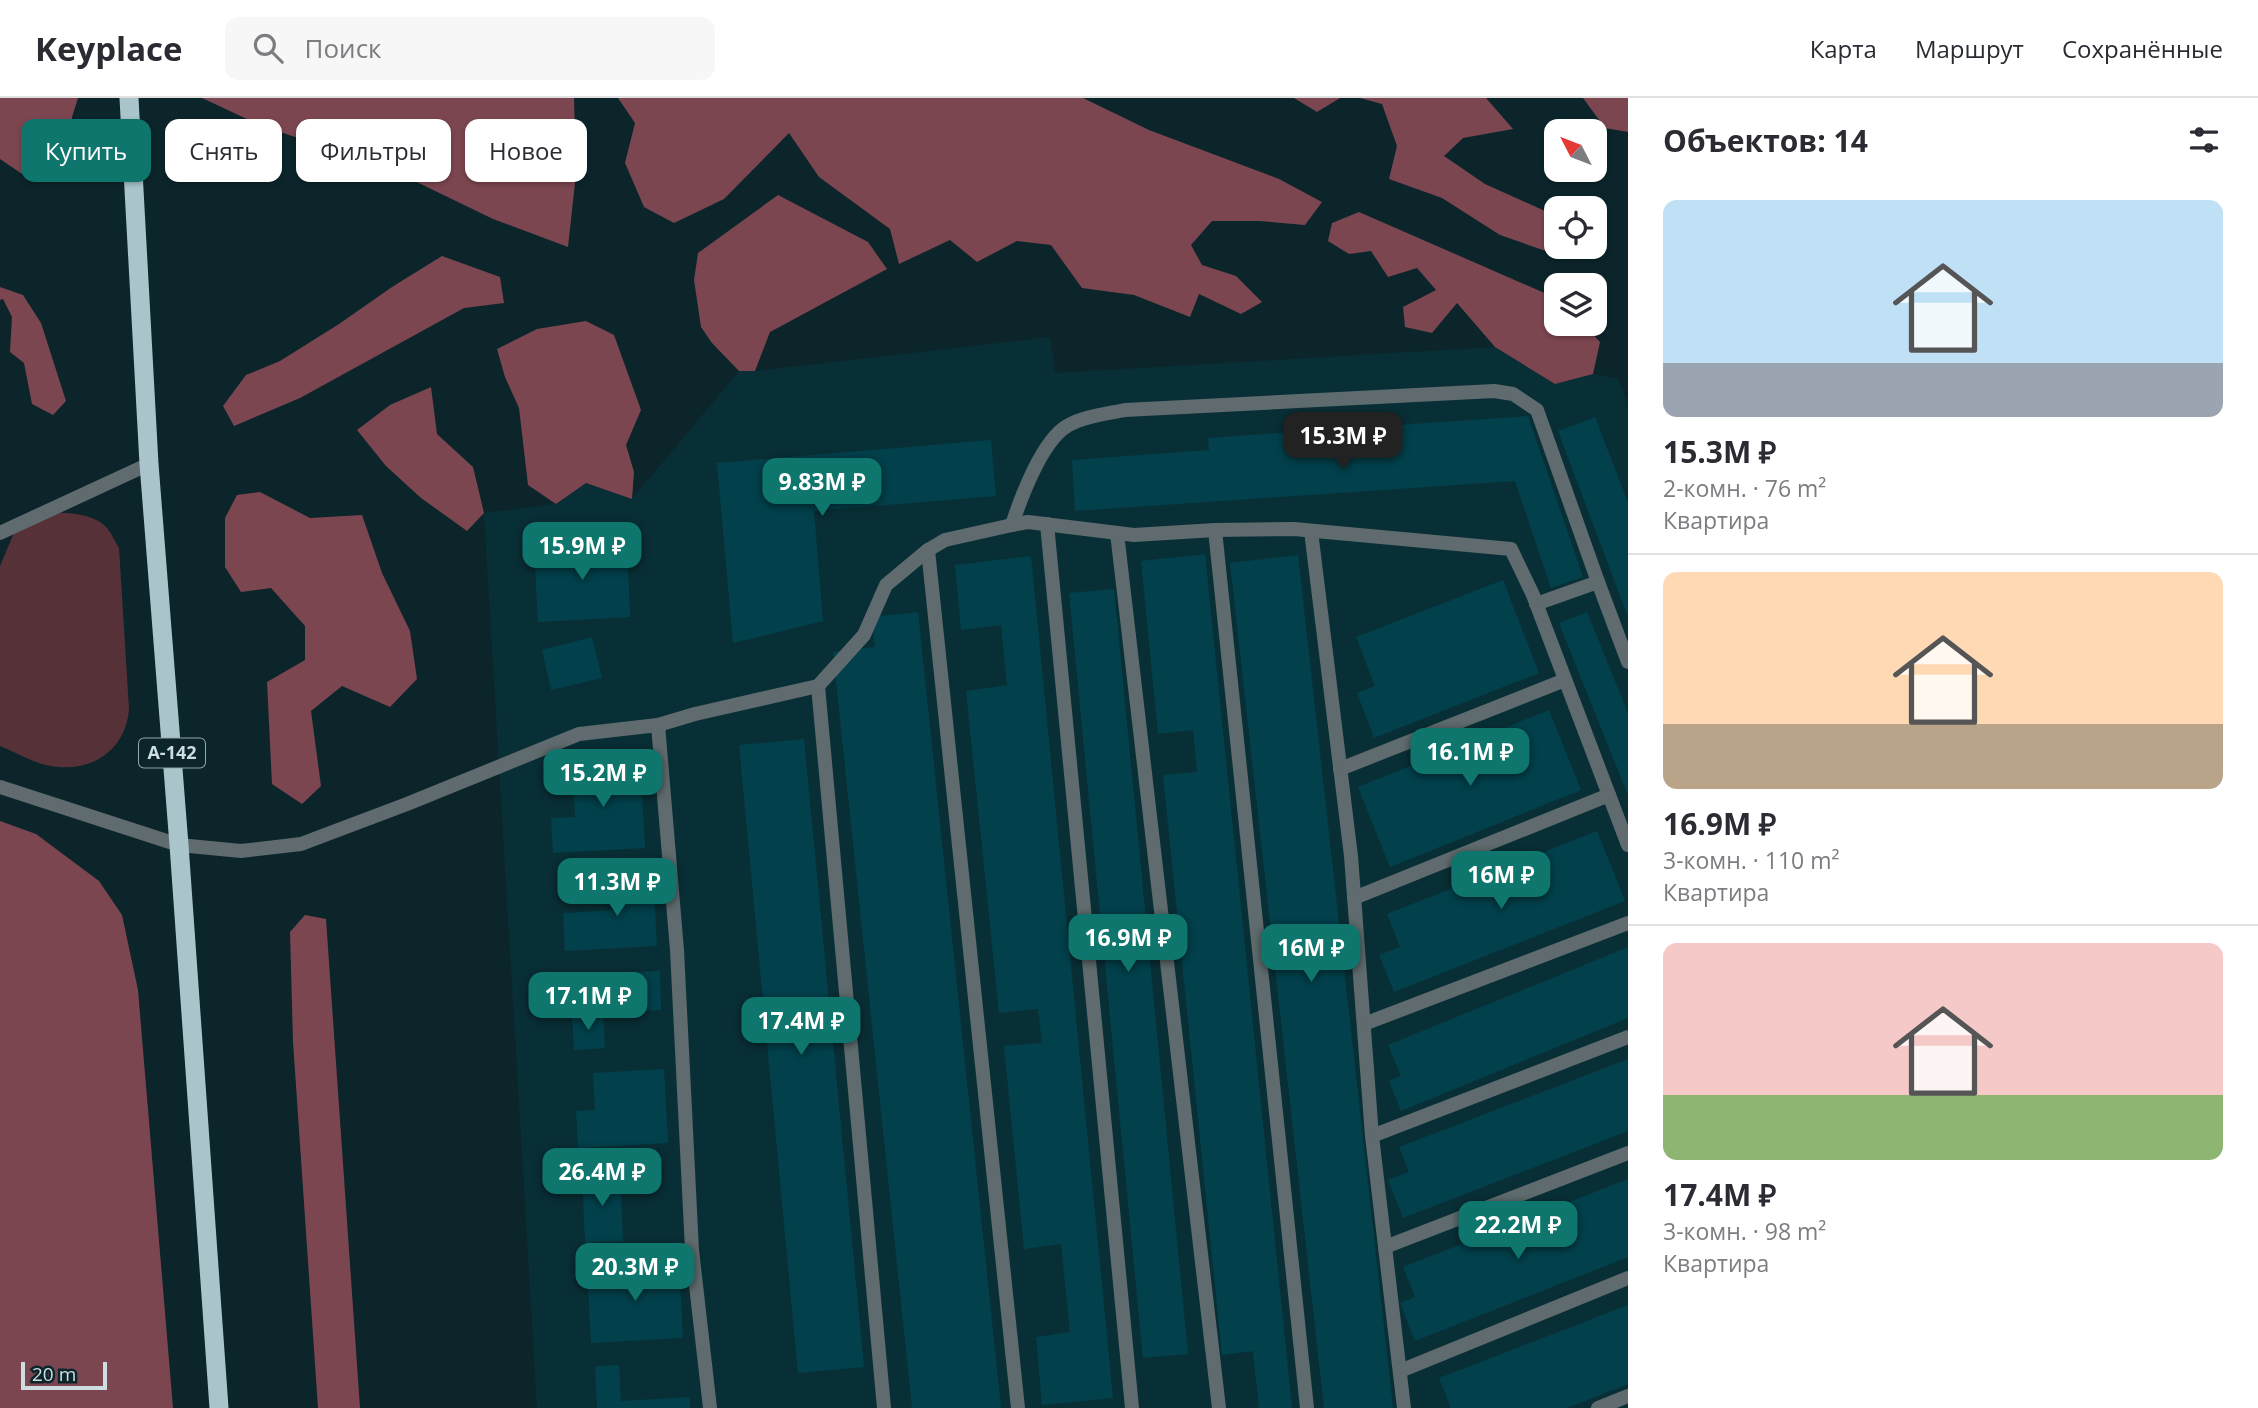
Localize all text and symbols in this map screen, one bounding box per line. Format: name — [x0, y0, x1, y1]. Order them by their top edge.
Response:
search box — [225, 17, 715, 80]
text: Keyplace — [35, 26, 183, 71]
icon: search — [249, 29, 287, 67]
text: Поиск — [305, 30, 382, 66]
text: Карта — [1810, 32, 1877, 65]
text: Маршрут — [1915, 32, 2024, 65]
text: Сохранённые — [2062, 32, 2223, 65]
chip: Купить — [21, 119, 151, 182]
chip: Снять — [165, 119, 282, 182]
chip: Фильтры — [296, 119, 451, 182]
chip: Новое — [465, 119, 587, 182]
north arrow — [1544, 119, 1606, 182]
map controls — [1544, 119, 1607, 336]
text: Объектов: 14 — [1663, 120, 1868, 161]
icon: filters — [2185, 121, 2223, 159]
button: locate — [1544, 196, 1607, 259]
icon: home — [1880, 245, 2006, 371]
button: layers — [1544, 273, 1607, 336]
pin: 15.3M ₽ — [1278, 412, 1408, 472]
text: 15.3M ₽ — [1299, 419, 1387, 451]
text: 15.3M ₽ — [1663, 431, 1777, 472]
pin: 9.83M ₽ — [757, 458, 887, 518]
text: 9.83M ₽ — [778, 465, 866, 497]
text: 2-комн. · 76 m² — [1663, 472, 1826, 504]
text: Квартира — [1663, 504, 1769, 536]
pin: 15.9M ₽ — [517, 522, 647, 582]
text: 15.9M ₽ — [538, 529, 626, 561]
icon: home — [1880, 617, 2006, 743]
pin: 16.1M ₽ — [1405, 728, 1535, 788]
text: 16.1M ₽ — [1426, 735, 1514, 767]
road number: А-142 — [139, 738, 205, 768]
pin: 15.2M ₽ — [538, 750, 668, 809]
text: 15.2M ₽ — [559, 756, 647, 788]
text: 16.9M ₽ — [1663, 803, 1777, 844]
text: 3-комн. · 110 m² — [1663, 844, 1839, 876]
pin: 16M ₽ — [1452, 852, 1550, 911]
pin: 11.3M ₽ — [552, 858, 682, 918]
text: 16M ₽ — [1467, 858, 1535, 890]
text: 11.3M ₽ — [573, 865, 661, 897]
text: Квартира — [1663, 876, 1769, 908]
pin: 16.9M ₽ — [1063, 914, 1193, 974]
text: 16.9M ₽ — [1084, 921, 1172, 953]
pin: 16M ₽ — [1262, 924, 1360, 984]
text: 16M ₽ — [1277, 931, 1345, 963]
pin: 17.1M ₽ — [523, 972, 653, 1032]
text: 17.1M ₽ — [544, 979, 632, 1011]
icon: home — [1880, 988, 2006, 1114]
pin: 17.4M ₽ — [736, 998, 866, 1057]
text: 17.4M ₽ — [757, 1004, 845, 1036]
pin: 26.4M ₽ — [537, 1148, 667, 1208]
text: 26.4M ₽ — [558, 1155, 646, 1187]
text: 17.4M ₽ — [1663, 1174, 1777, 1215]
pin: 22.2M ₽ — [1453, 1202, 1583, 1261]
text: 22.2M ₽ — [1474, 1208, 1562, 1240]
text: 3-комн. · 98 m² — [1663, 1215, 1826, 1247]
pin: 20.3M ₽ — [570, 1244, 700, 1303]
text: Квартира — [1663, 1247, 1769, 1279]
text: 20.3M ₽ — [591, 1250, 679, 1282]
scale bar — [21, 1359, 107, 1391]
text: 20 m — [32, 1361, 76, 1387]

